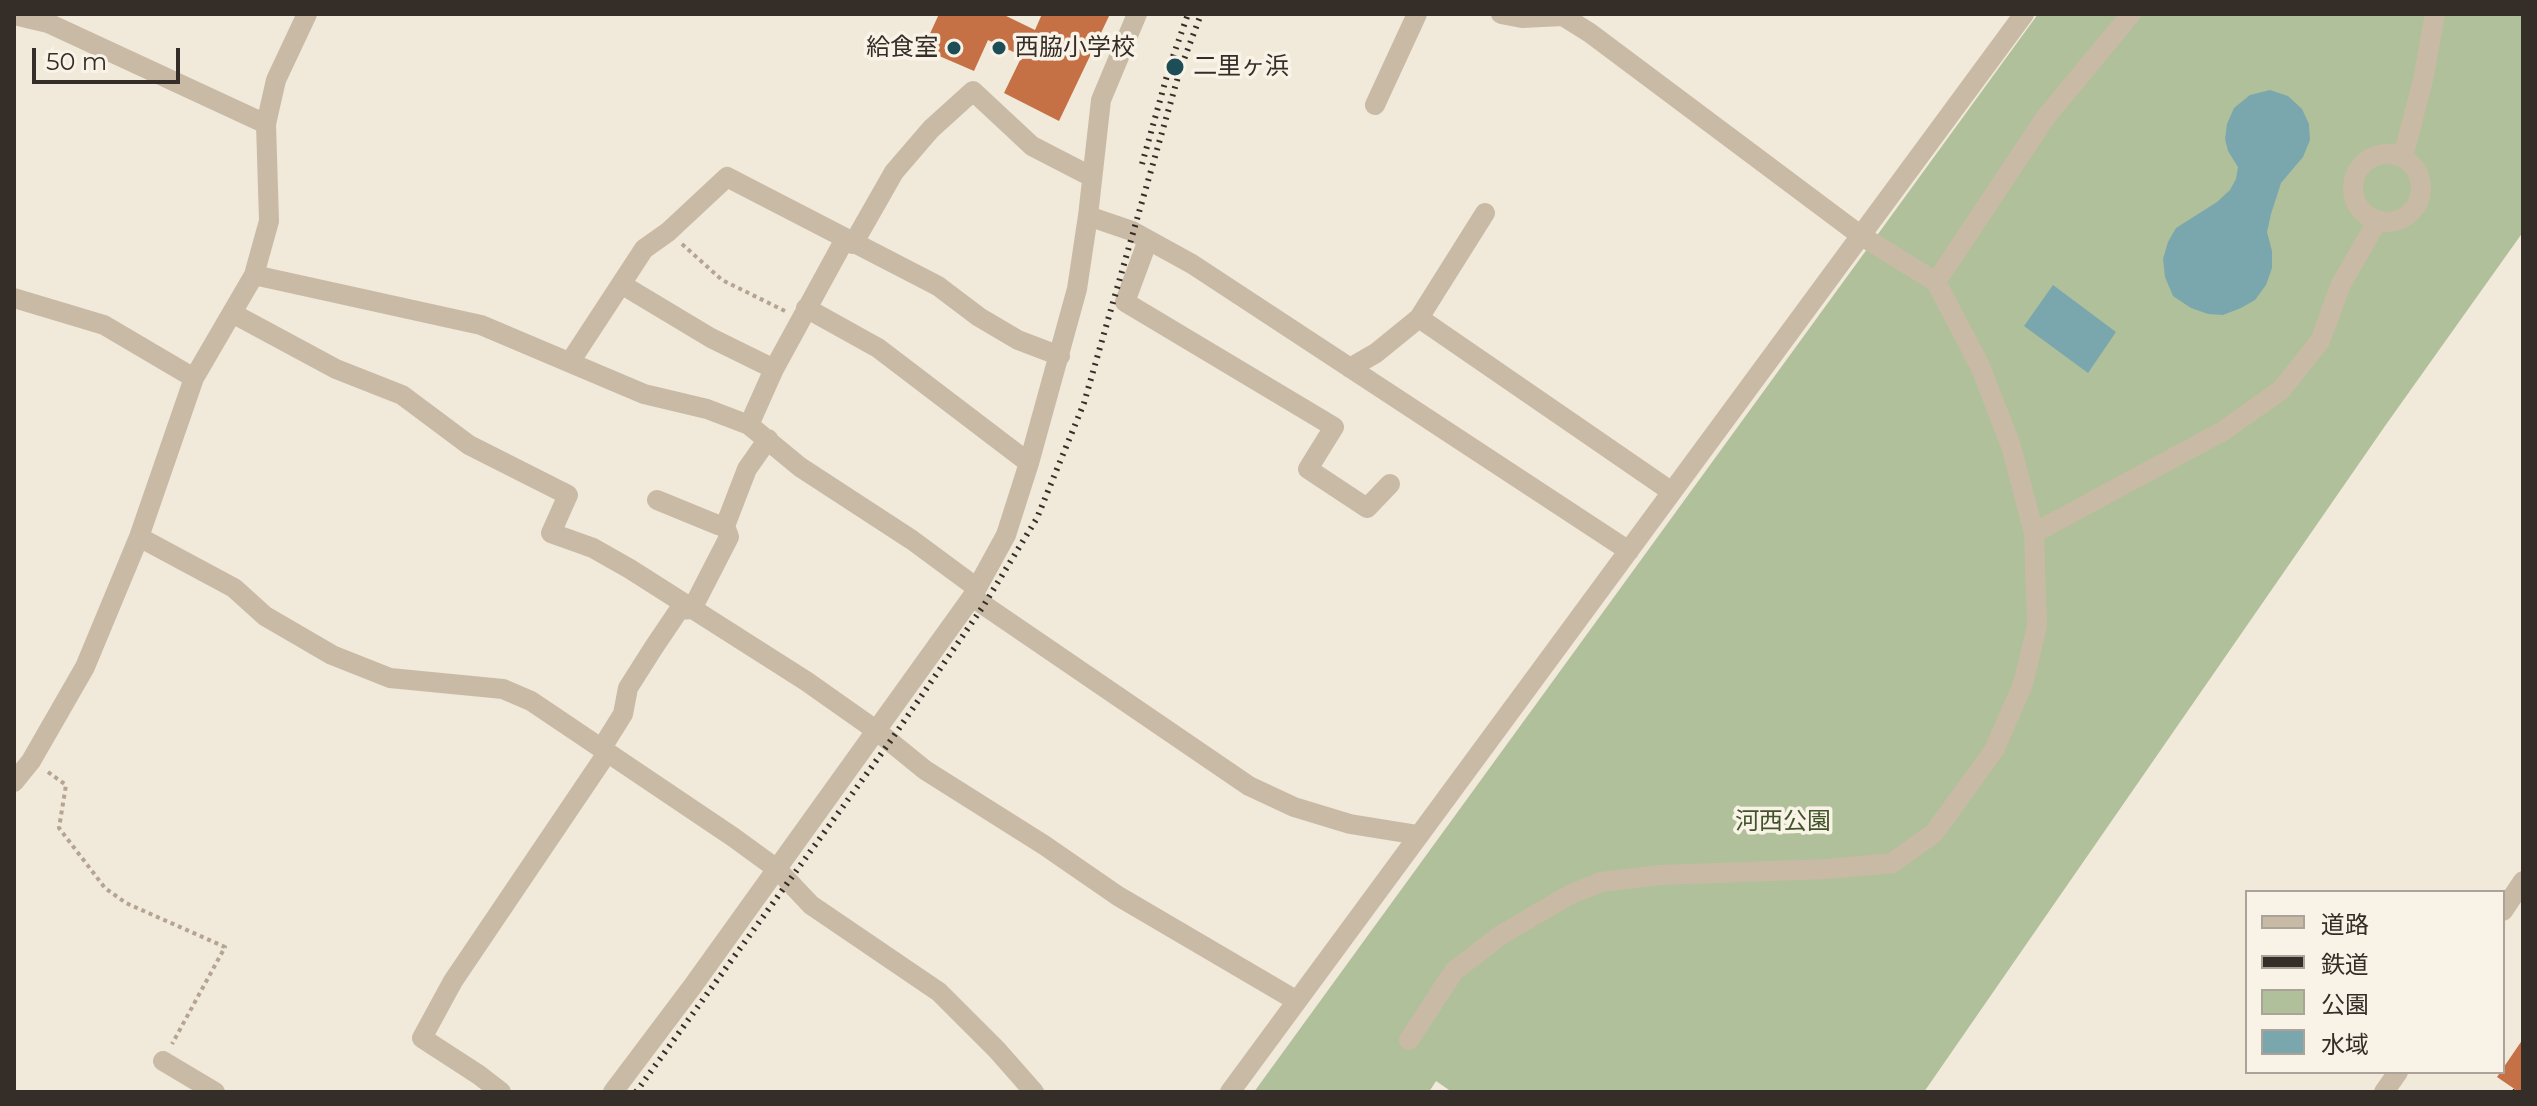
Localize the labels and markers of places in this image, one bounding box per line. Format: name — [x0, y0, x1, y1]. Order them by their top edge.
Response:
place label: 給食室 — [866, 34, 938, 62]
place label: 西脇小学校 — [1015, 34, 1135, 62]
marker: 給食室 — [945, 39, 963, 57]
marker: 西脇小学校 — [990, 39, 1008, 57]
place label: 二里ヶ浜 — [1193, 53, 1289, 81]
marker: 二里ヶ浜 — [1164, 56, 1186, 78]

